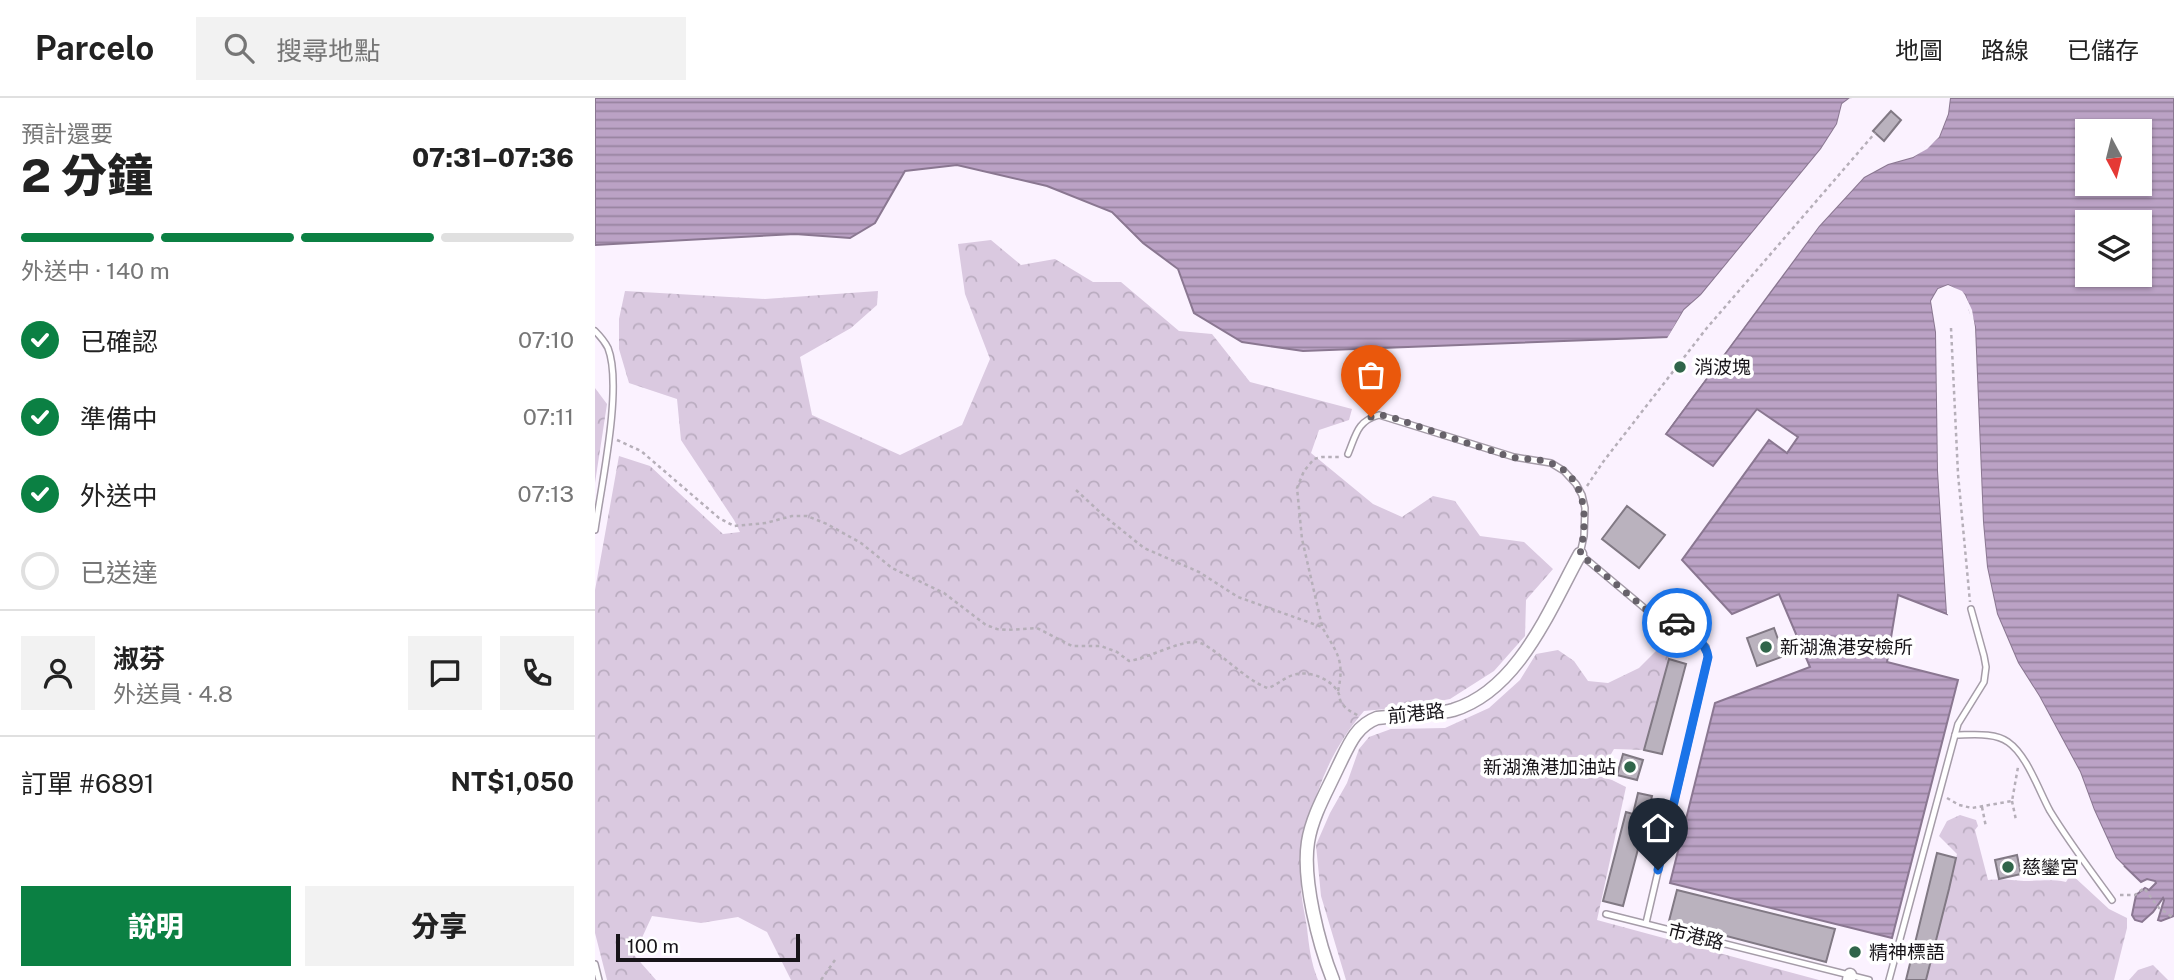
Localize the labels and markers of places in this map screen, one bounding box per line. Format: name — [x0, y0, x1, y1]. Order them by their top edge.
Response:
pin — [1341, 345, 1401, 417]
place label: 消波塊 — [1694, 356, 1751, 378]
marker: 消波塊 — [1672, 359, 1688, 375]
place label: 新湖漁港安檢所 — [1780, 636, 1913, 658]
marker: 新湖漁港安檢所 — [1758, 639, 1774, 655]
place label: 新湖漁港加油站 — [1483, 756, 1616, 778]
marker: 新湖漁港加油站 — [1622, 759, 1638, 775]
pin — [1628, 798, 1688, 870]
place label: 慈鑾宮 — [2022, 856, 2079, 878]
marker: 慈鑾宮 — [2000, 859, 2016, 875]
place label: 精神標語 — [1869, 941, 1945, 963]
marker: 精神標語 — [1847, 944, 1863, 960]

